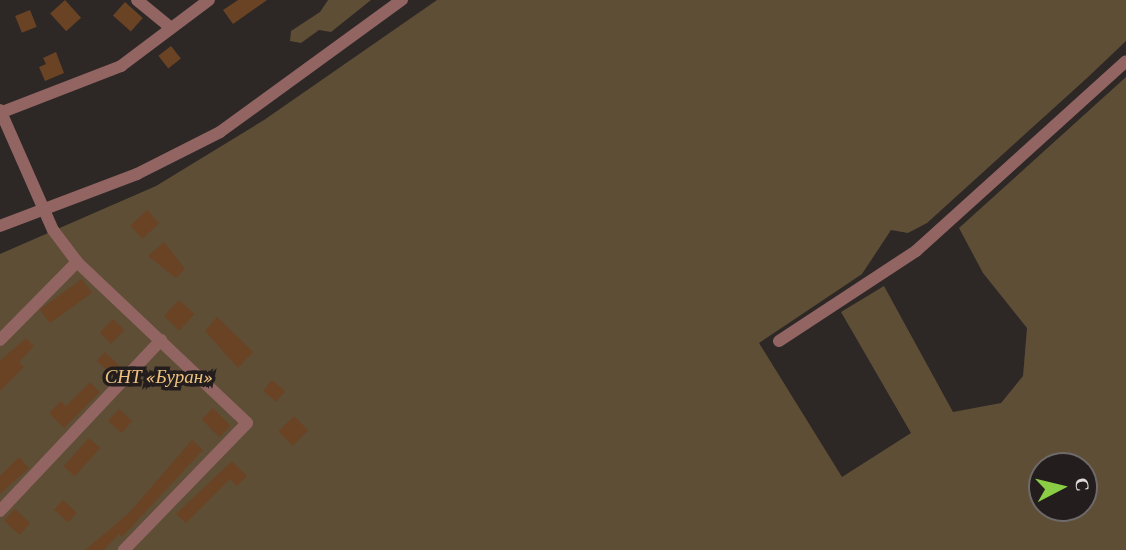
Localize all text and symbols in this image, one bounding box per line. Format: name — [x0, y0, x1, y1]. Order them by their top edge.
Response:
park label: СНТ «Буран» — [105, 366, 213, 388]
north arrow — [1028, 452, 1098, 522]
text: С — [1071, 477, 1094, 493]

